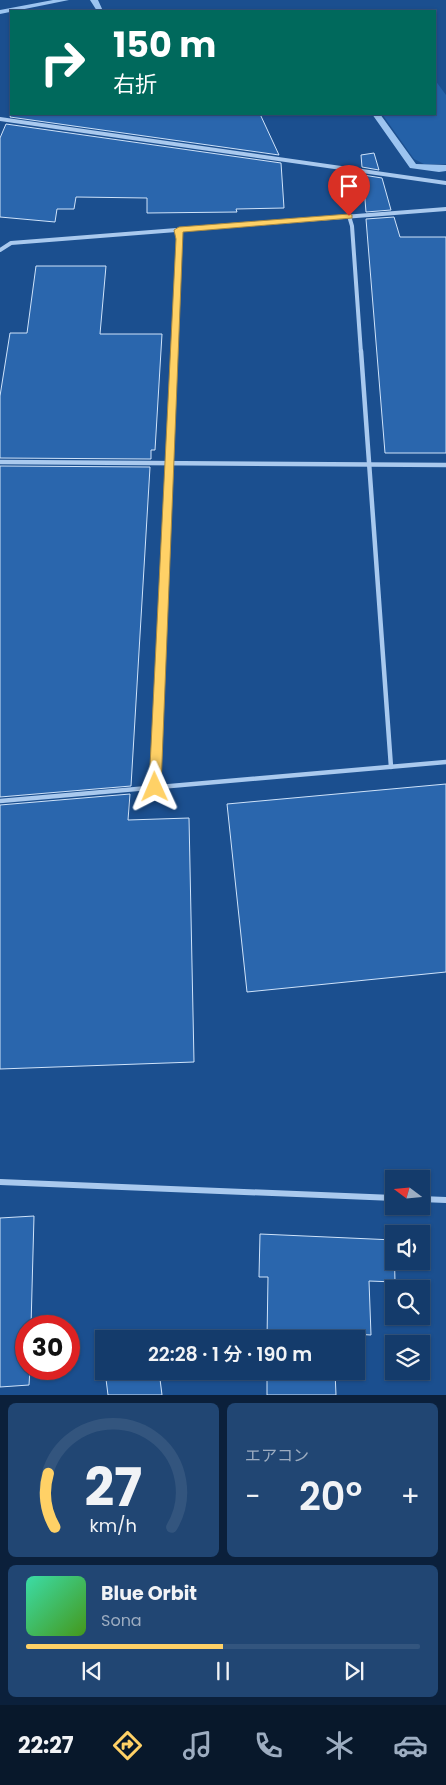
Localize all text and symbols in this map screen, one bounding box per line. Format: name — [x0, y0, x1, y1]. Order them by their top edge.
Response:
text: 150 m — [113, 20, 216, 69]
icon: right — [30, 30, 95, 95]
text: 右折 — [113, 69, 157, 100]
pin — [328, 165, 370, 216]
icon: arrive — [335, 172, 363, 200]
position arrow — [128, 760, 180, 812]
north arrow — [385, 1170, 430, 1215]
map controls — [385, 1170, 430, 1380]
button: sound — [385, 1225, 430, 1270]
button: search — [385, 1280, 430, 1325]
speed limit sign: 30 — [15, 1315, 80, 1380]
button: layers — [385, 1335, 430, 1380]
text: 22:28 · 1 分 · 190 m — [148, 1341, 312, 1368]
text: エアコン — [245, 1444, 309, 1467]
text: 27 — [85, 1451, 142, 1524]
text: 20° — [299, 1470, 362, 1523]
text: − — [245, 1477, 260, 1516]
text: + — [401, 1477, 420, 1516]
text: km/h — [90, 1513, 137, 1538]
text: Blue Orbit — [101, 1580, 197, 1607]
text: Sona — [101, 1609, 142, 1632]
icon: previous — [78, 1657, 106, 1685]
icon: pause — [209, 1657, 237, 1685]
icon: next — [340, 1657, 368, 1685]
icon: directions — [110, 1728, 145, 1763]
icon: music — [180, 1728, 215, 1763]
icon: phone — [251, 1728, 286, 1763]
icon: climate — [322, 1728, 357, 1763]
icon: car — [393, 1728, 428, 1763]
text: 22:27 — [18, 1730, 74, 1761]

